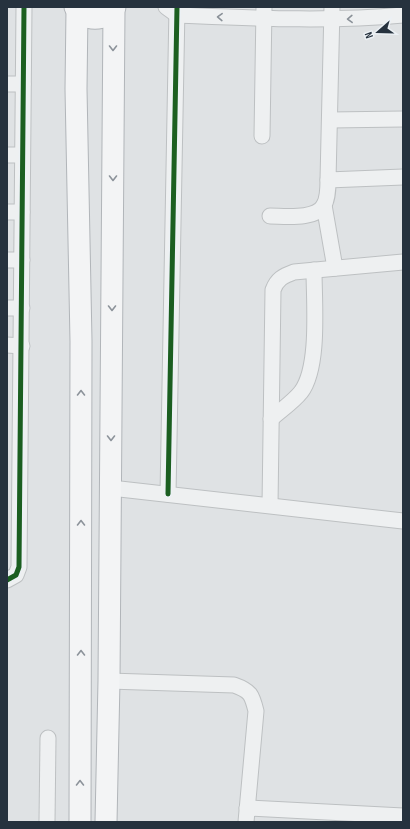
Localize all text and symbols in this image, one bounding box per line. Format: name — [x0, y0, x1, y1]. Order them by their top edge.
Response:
one-way arrow — [217, 12, 223, 21]
north arrow — [358, 12, 398, 52]
one-way arrow — [347, 15, 353, 23]
text: N — [362, 30, 376, 40]
one-way arrow — [109, 45, 118, 51]
one-way arrow — [109, 175, 117, 181]
one-way arrow — [108, 305, 116, 311]
one-way arrow — [77, 390, 85, 396]
one-way arrow — [107, 435, 115, 441]
one-way arrow — [77, 520, 85, 526]
one-way arrow — [77, 650, 85, 656]
one-way arrow — [76, 780, 85, 786]

